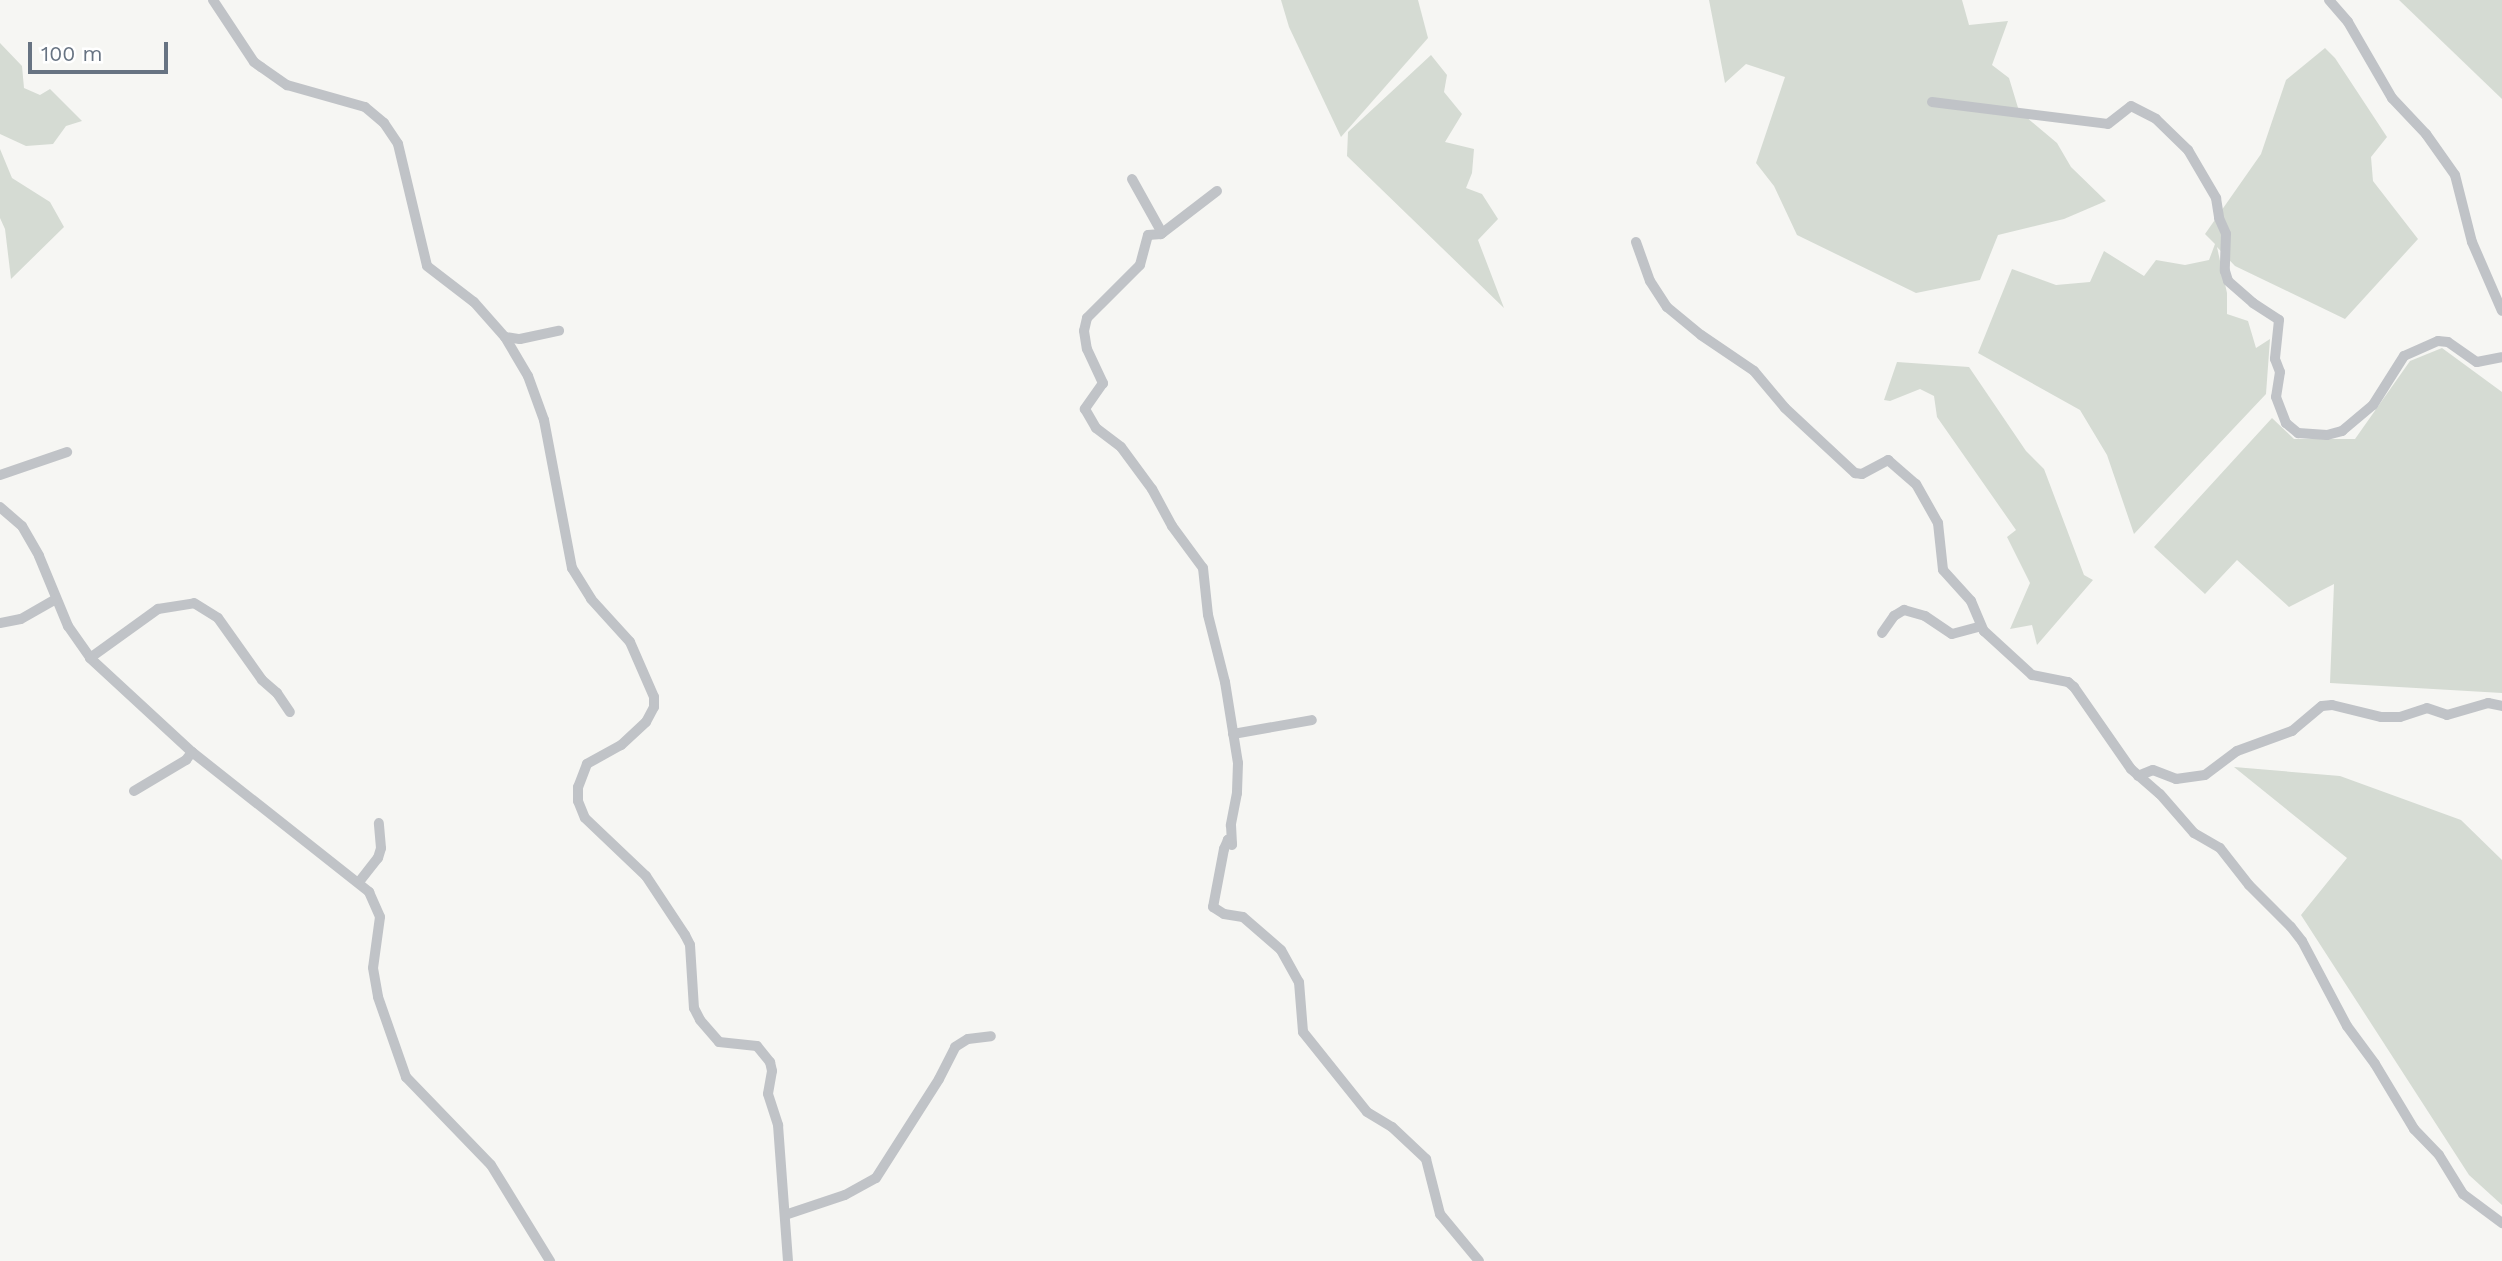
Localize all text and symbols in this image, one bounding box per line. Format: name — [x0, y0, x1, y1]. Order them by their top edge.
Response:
scale bar — [32, 28, 172, 72]
text: 100 m — [41, 41, 103, 66]

